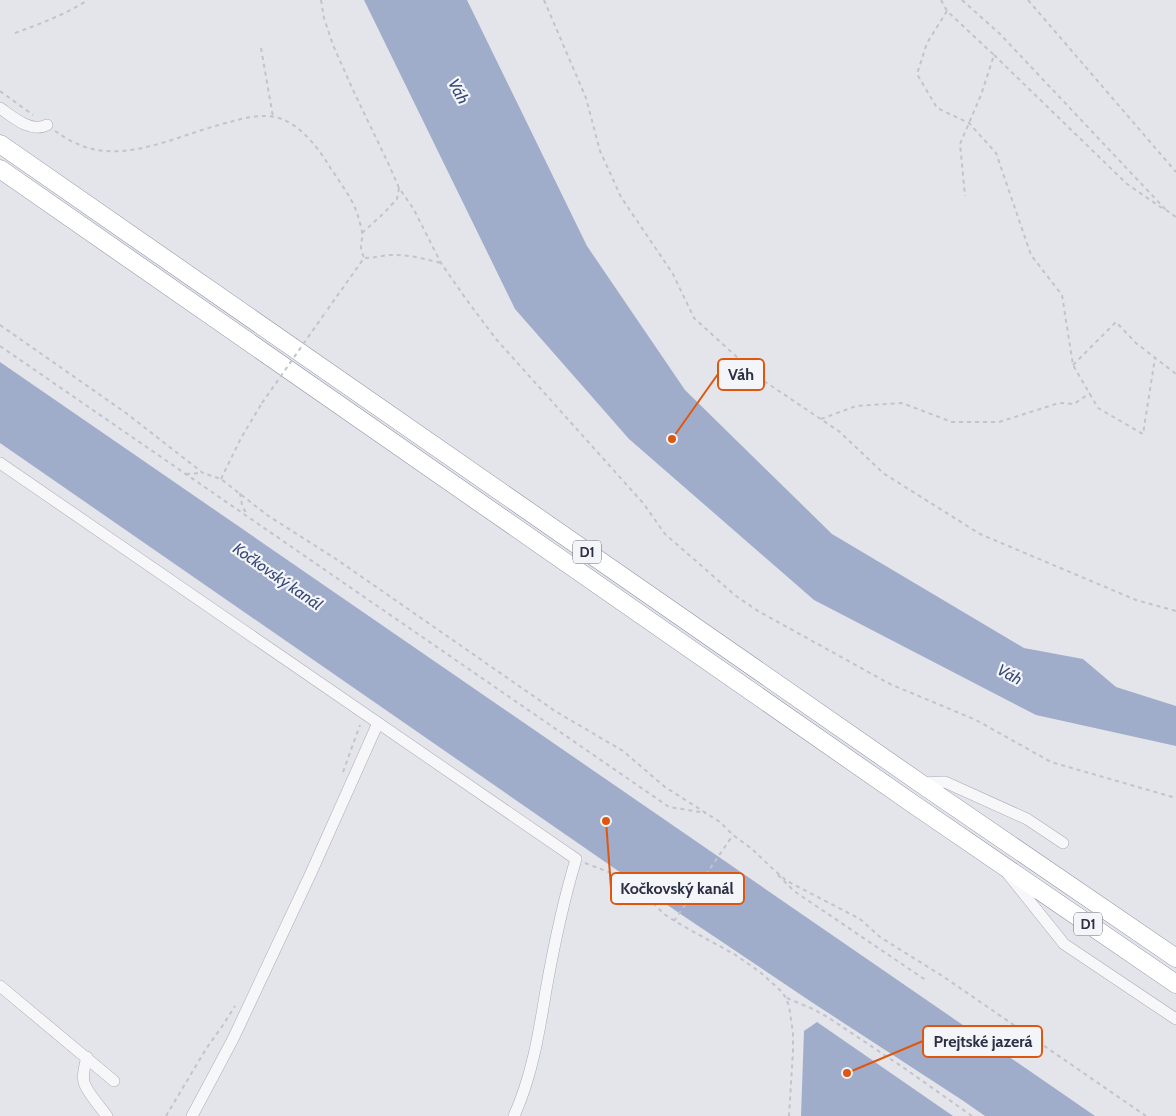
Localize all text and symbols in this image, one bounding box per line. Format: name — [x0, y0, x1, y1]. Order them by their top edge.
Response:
water label: Váh — [444, 75, 473, 107]
callout: Váh — [718, 359, 764, 390]
text: Váh — [728, 365, 754, 384]
water label: Kočkovský kanál — [229, 539, 326, 614]
road number: D1 — [573, 540, 601, 564]
water label: Váh — [994, 660, 1026, 689]
callout: Kočkovský kanál — [611, 873, 744, 904]
text: Kočkovský kanál — [620, 879, 734, 898]
road number: D1 — [1074, 912, 1102, 936]
callout: Prejtské jazerá — [923, 1026, 1042, 1057]
text: Prejtské jazerá — [934, 1032, 1032, 1051]

